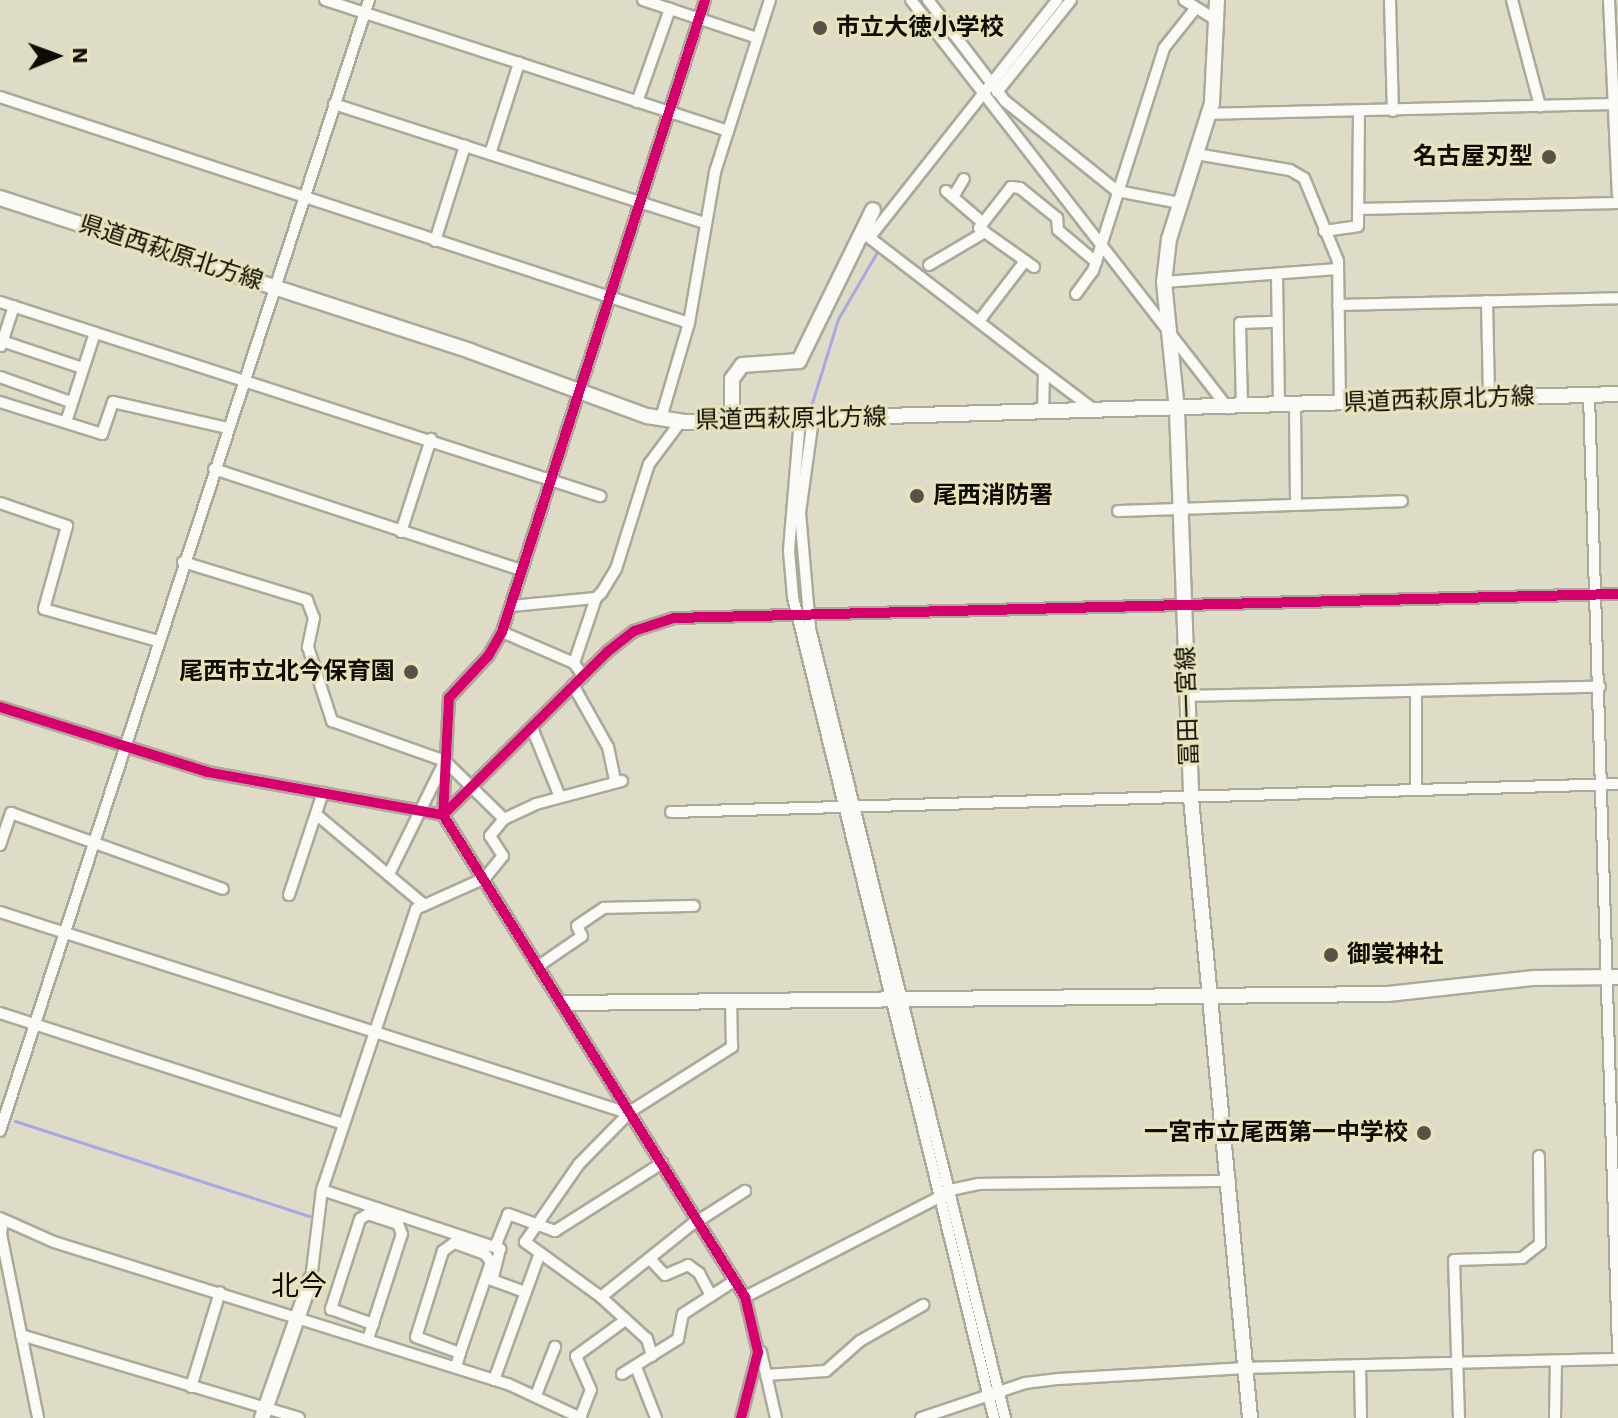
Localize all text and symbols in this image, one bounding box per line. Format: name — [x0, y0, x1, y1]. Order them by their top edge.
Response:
place label: 市立大徳小学校 — [836, 14, 1004, 42]
north arrow — [16, 16, 96, 96]
marker: 市立大徳小学校 — [811, 19, 829, 37]
text: N — [68, 47, 93, 64]
place label: 名古屋刃型 — [1413, 143, 1533, 171]
marker: 名古屋刃型 — [1540, 148, 1558, 166]
street label: 県道西萩原北方線 — [75, 210, 267, 296]
street label: 県道西萩原北方線 — [1343, 382, 1535, 418]
street label: 県道西萩原北方線 — [695, 403, 887, 435]
place label: 尾西消防署 — [933, 482, 1053, 510]
marker: 尾西消防署 — [908, 487, 926, 505]
street label: 冨田一宮線 — [1172, 646, 1204, 766]
place label: 尾西市立北今保育園 — [179, 658, 395, 686]
marker: 尾西市立北今保育園 — [402, 663, 420, 681]
place label: 御裳神社 — [1347, 941, 1443, 969]
marker: 御裳神社 — [1322, 946, 1340, 964]
place label: 一宮市立尾西第一中学校 — [1144, 1119, 1408, 1147]
marker: 一宮市立尾西第一中学校 — [1415, 1124, 1433, 1142]
district label: 北今 — [271, 1269, 327, 1303]

